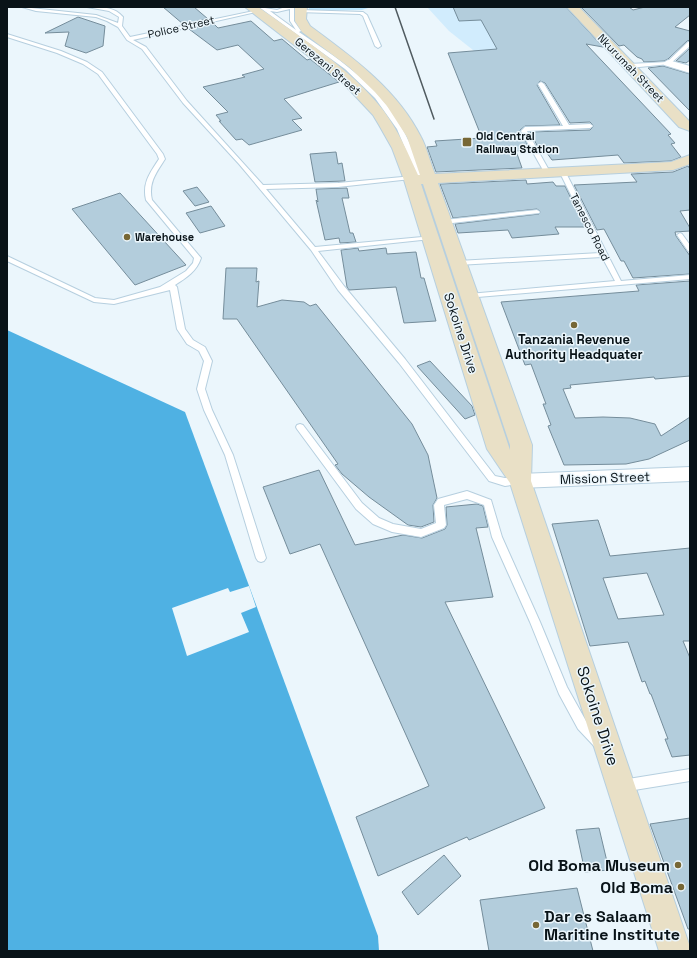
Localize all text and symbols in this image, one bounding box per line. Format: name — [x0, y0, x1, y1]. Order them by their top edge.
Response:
street label: Police Street — [146, 13, 216, 41]
street label: Nkurumah Street — [595, 31, 667, 105]
street label: Gerezani Street — [292, 34, 364, 98]
place label: Old Central Railway Station — [476, 129, 559, 156]
marker: Old Central Railway Station — [461, 136, 473, 148]
street label: Tanesco Road — [567, 191, 613, 263]
place label: Warehouse — [135, 230, 194, 244]
marker: Warehouse — [122, 232, 132, 242]
street label: Sokoine Drive — [440, 290, 482, 376]
marker: Tanzania Revenue Authority Headquater — [569, 320, 579, 330]
place label: Tanzania Revenue Authority Headquater — [505, 331, 643, 363]
street label: Mission Street — [560, 468, 650, 488]
street label: Sokoine Drive — [572, 664, 624, 768]
place label: Old Boma Museum — [528, 855, 670, 876]
marker: Old Boma Museum — [673, 860, 683, 870]
place label: Old Boma — [600, 877, 673, 898]
marker: Old Boma — [676, 882, 686, 892]
place label: Dar es Salaam Maritine Institute — [544, 906, 680, 945]
marker: Dar es Salaam Maritine Institute — [531, 920, 541, 930]

